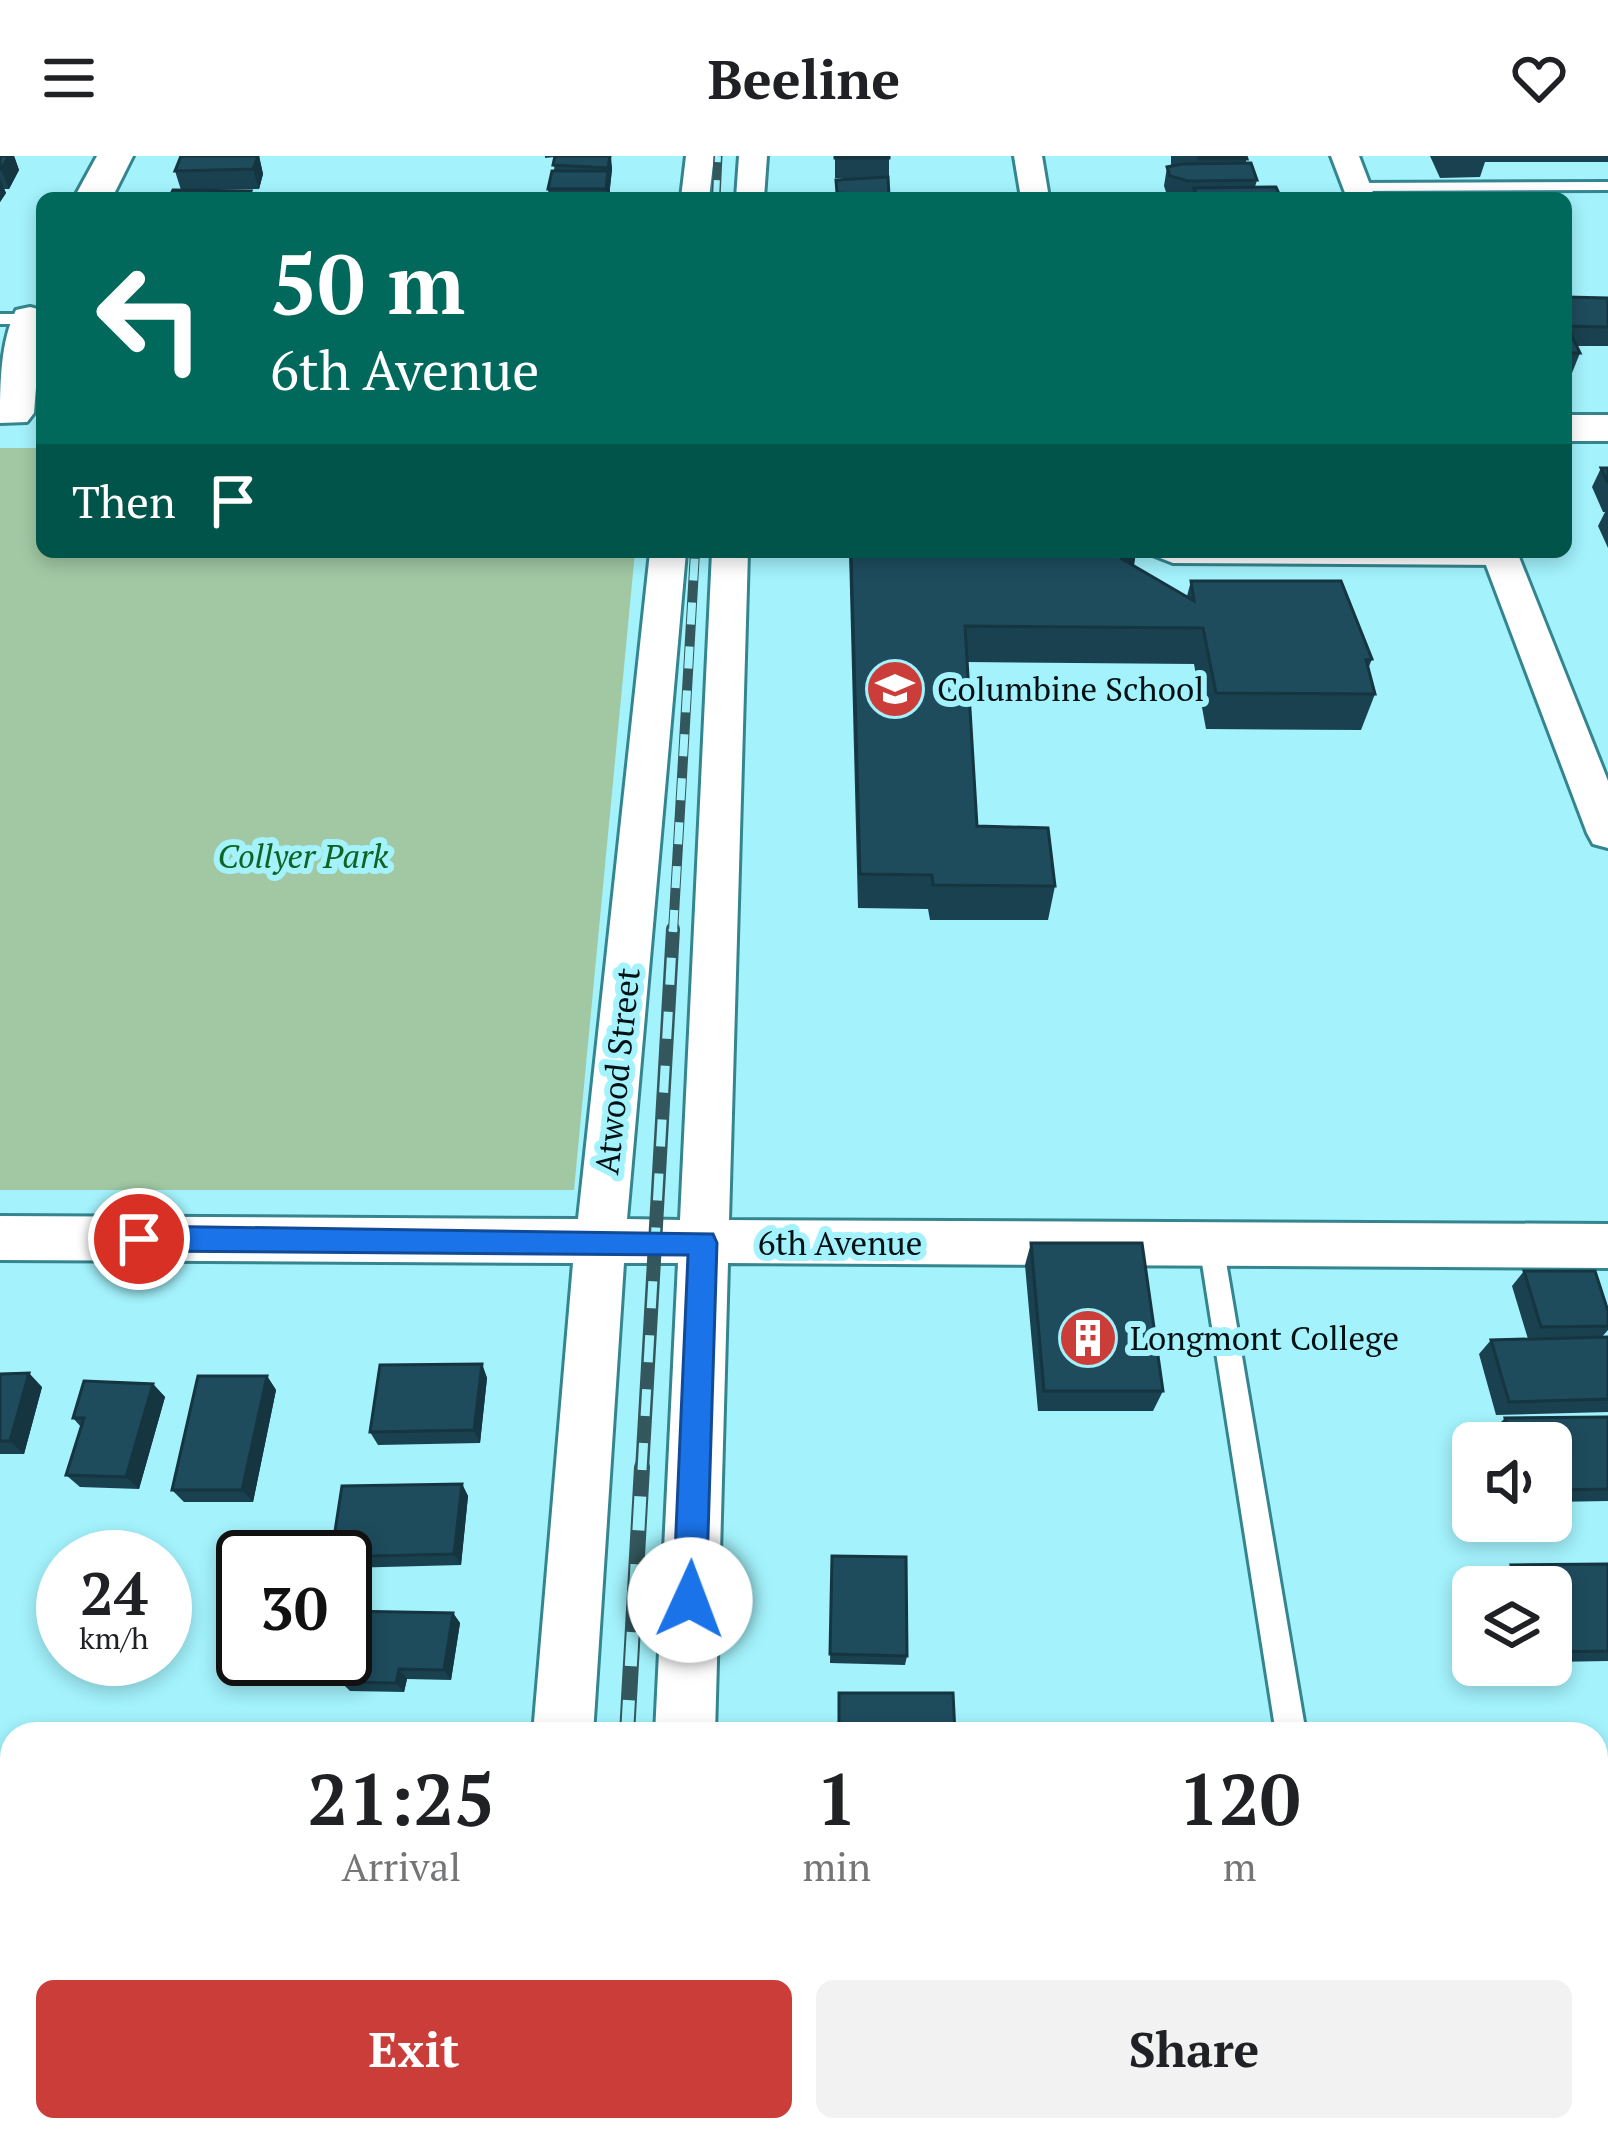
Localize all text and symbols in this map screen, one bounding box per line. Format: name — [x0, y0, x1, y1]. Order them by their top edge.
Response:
text: Beeline — [708, 43, 900, 114]
icon: menu — [36, 45, 102, 111]
icon: heart — [1506, 45, 1572, 111]
text: 50 m — [270, 227, 465, 338]
icon: left — [72, 240, 228, 396]
text: 6th Avenue — [270, 334, 539, 405]
icon: arrive — [200, 468, 266, 534]
text: Then — [72, 471, 176, 531]
school or university icon: Columbine School — [864, 658, 926, 720]
place label: Columbine School — [937, 667, 1204, 710]
park label: Collyer Park — [218, 834, 389, 877]
street label: Atwood Street — [584, 965, 649, 1176]
pin — [88, 1188, 190, 1290]
icon: arrive — [106, 1206, 172, 1272]
street label: 6th Avenue — [758, 1221, 922, 1264]
building icon: Longmont College — [1057, 1307, 1119, 1369]
place label: Longmont College — [1130, 1316, 1399, 1359]
map controls — [1452, 1422, 1572, 1686]
button: sound — [1452, 1422, 1572, 1542]
speed limit sign: 30 — [216, 1530, 372, 1686]
position arrow — [627, 1537, 753, 1663]
text: 24 — [80, 1553, 148, 1632]
button: layers — [1452, 1566, 1572, 1686]
text: km/h — [79, 1618, 149, 1658]
text: 21:25 — [307, 1750, 495, 1846]
text: 1 — [816, 1750, 857, 1846]
text: 120 — [1178, 1750, 1300, 1846]
text: Arrival — [341, 1840, 461, 1892]
text: min — [802, 1840, 871, 1892]
text: m — [1223, 1840, 1256, 1892]
button: Exit — [36, 1980, 792, 2118]
button: Share — [816, 1980, 1572, 2118]

